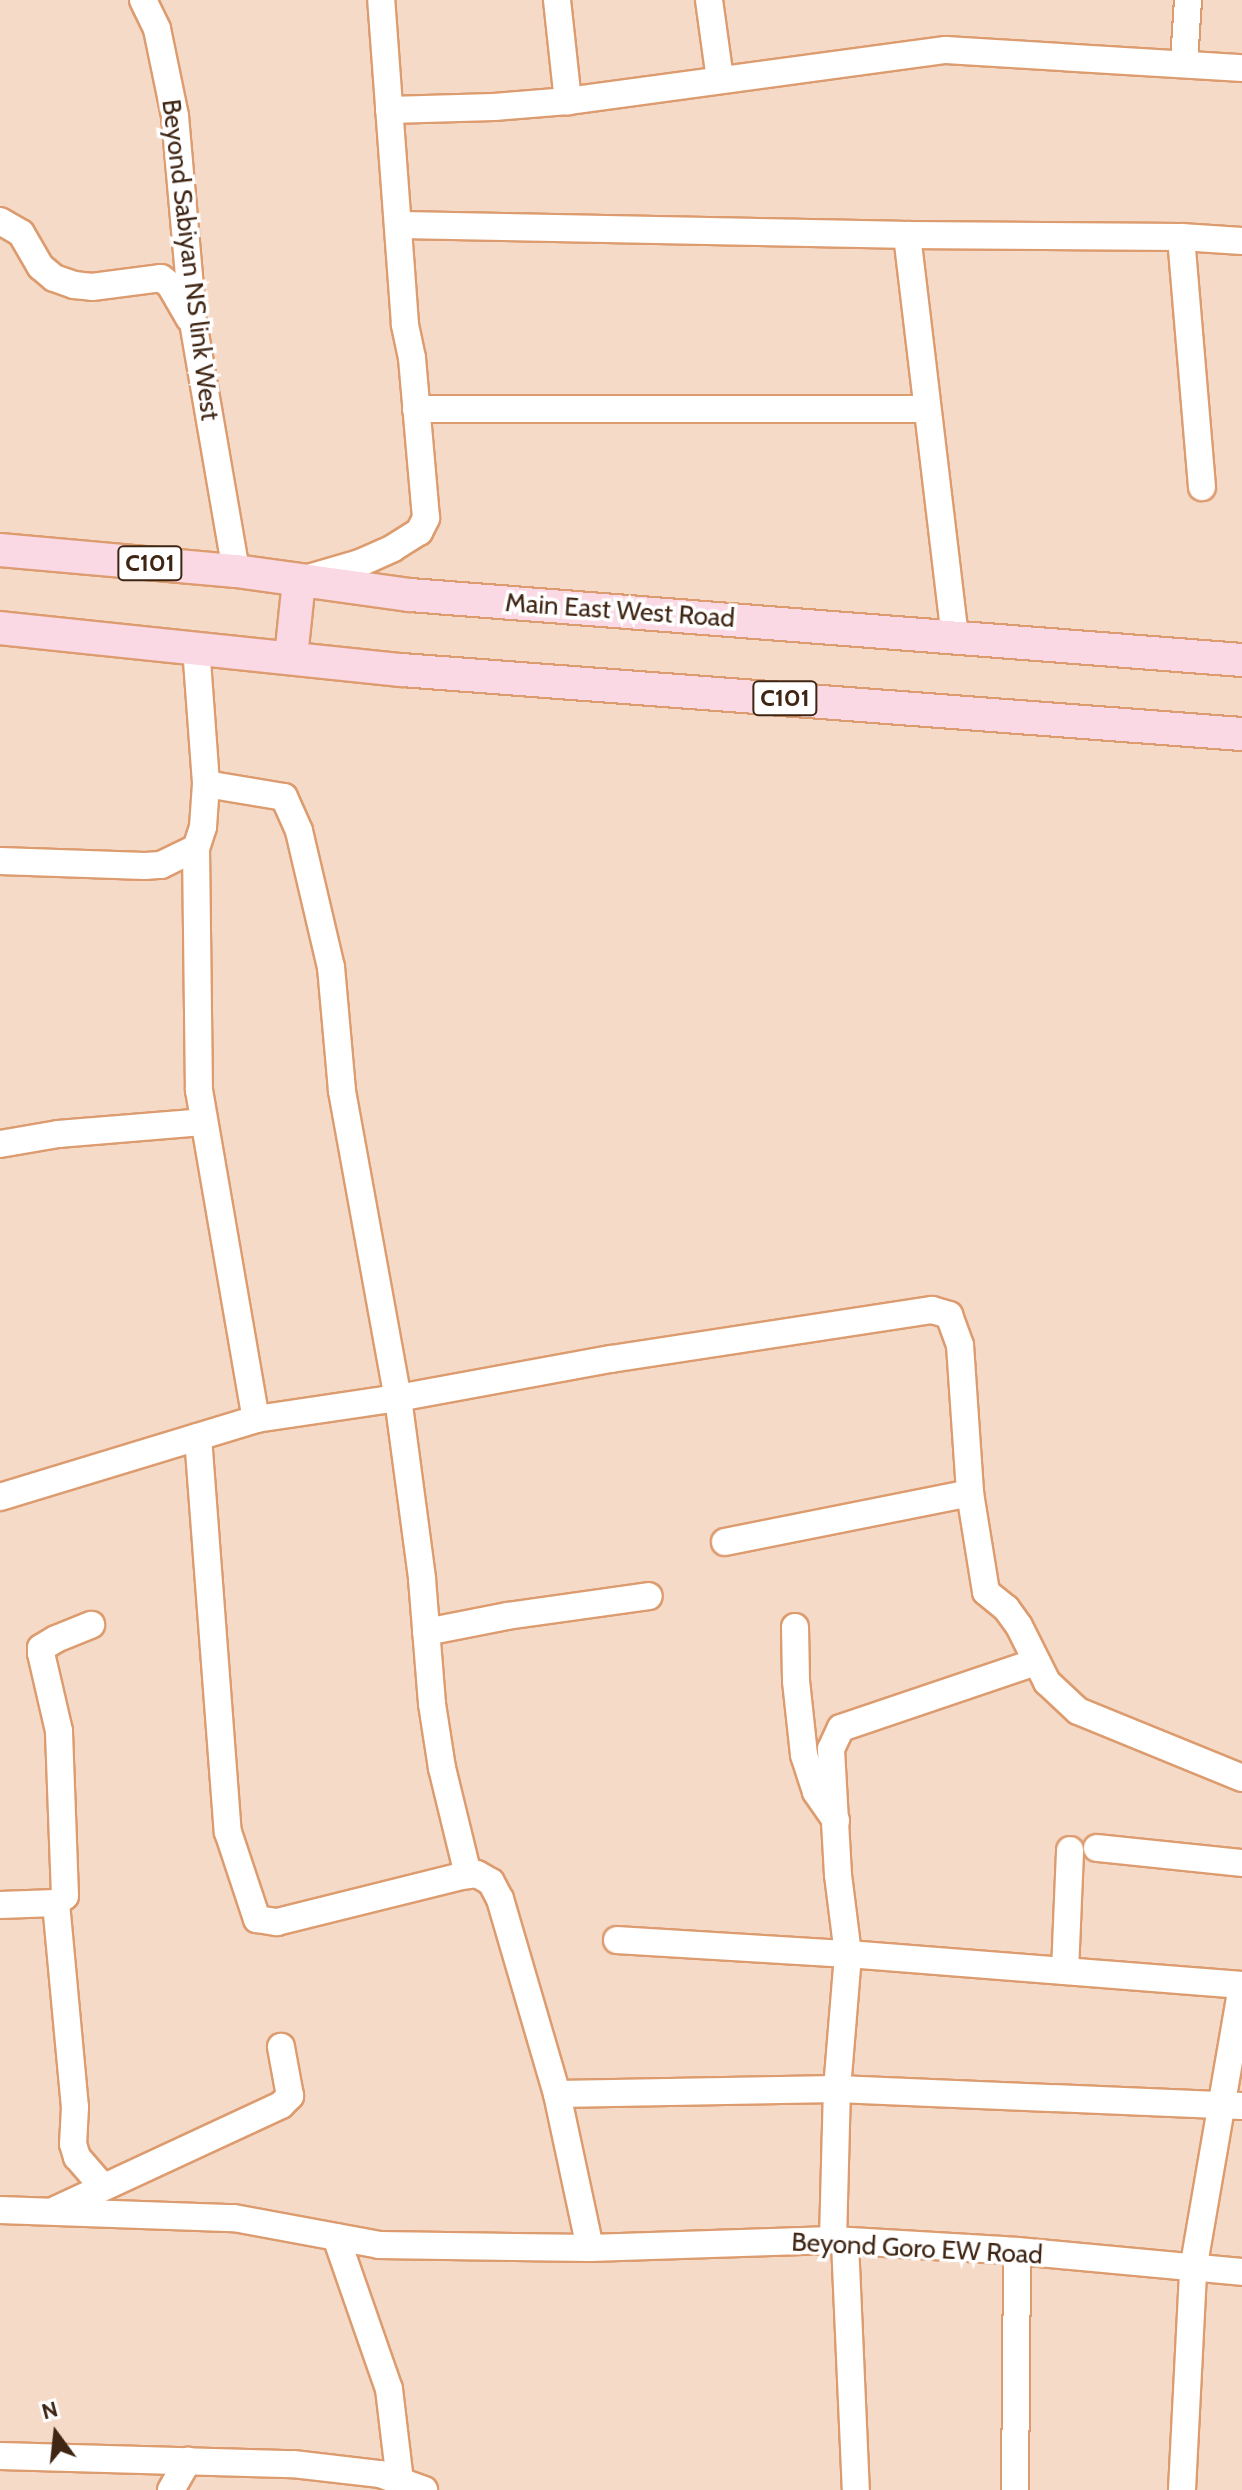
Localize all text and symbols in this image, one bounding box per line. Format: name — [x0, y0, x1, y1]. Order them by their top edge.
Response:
street label: Beyond Sabiyan NS link West — [155, 98, 225, 422]
road number: C101 — [116, 543, 184, 583]
street label: Main East West Road — [504, 587, 736, 635]
road number: C101 — [751, 678, 819, 718]
street label: Beyond Goro EW Road — [791, 2227, 1043, 2271]
north arrow — [16, 2394, 96, 2474]
text: N — [39, 2395, 61, 2425]

